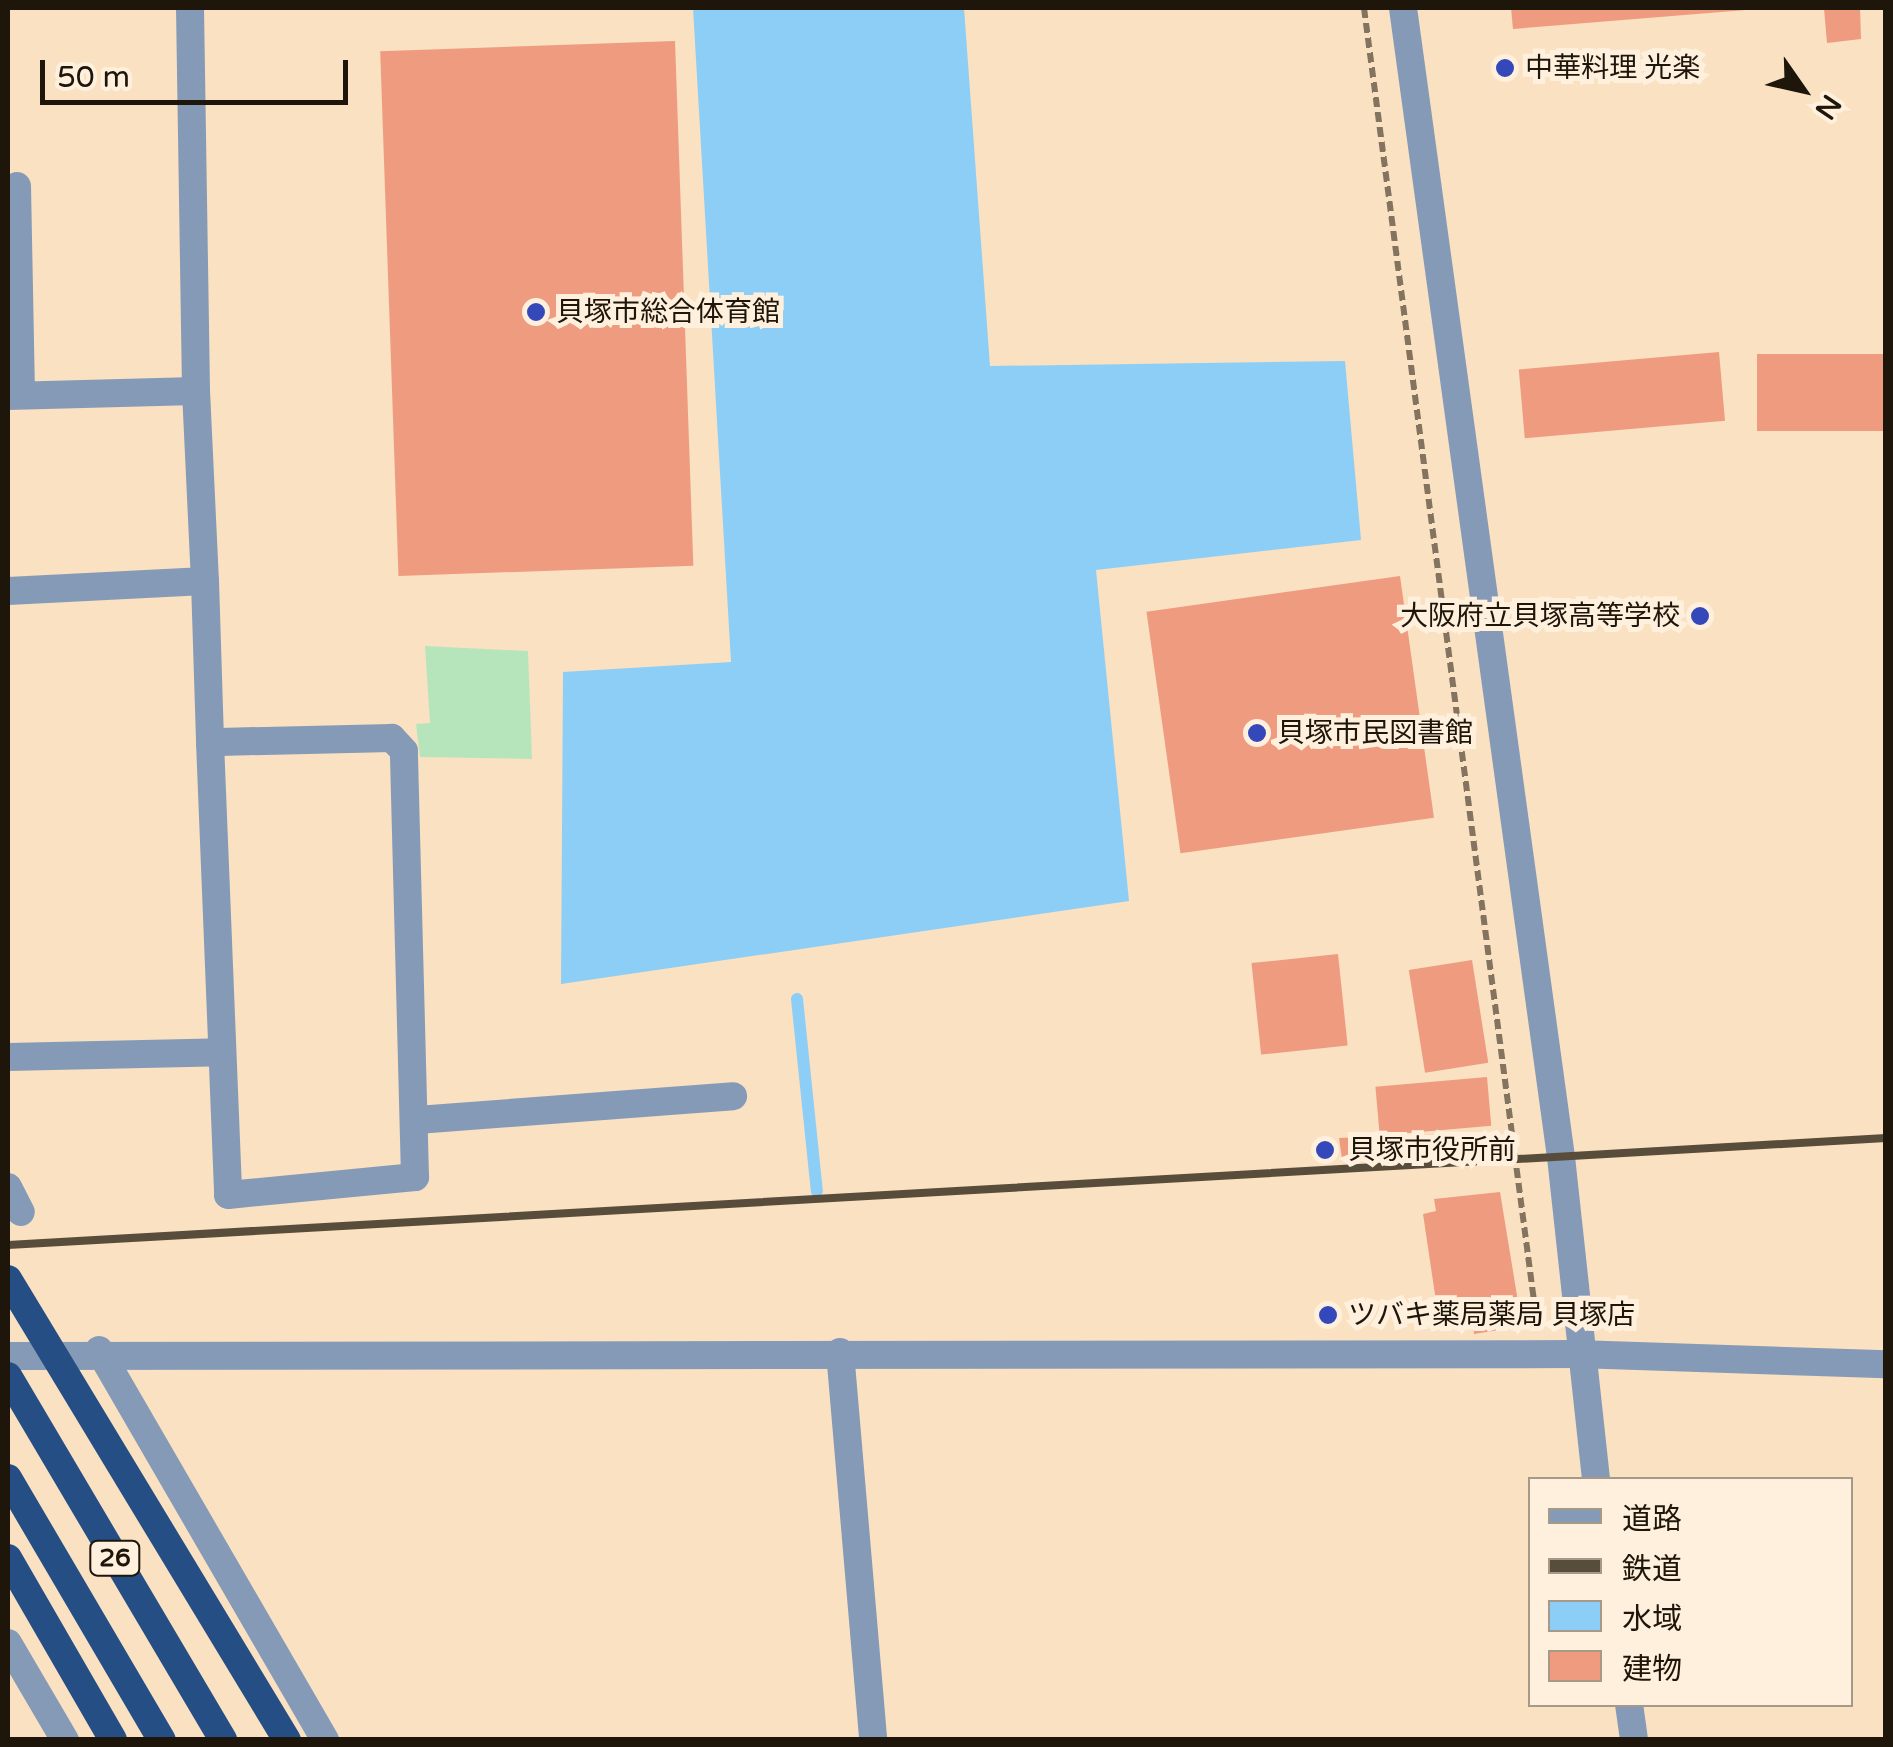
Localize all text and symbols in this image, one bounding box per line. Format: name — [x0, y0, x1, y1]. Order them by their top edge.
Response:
scale bar — [45, 40, 352, 102]
north arrow — [1753, 40, 1853, 140]
place label: 中華料理 光楽 — [1525, 51, 1700, 85]
marker: 中華料理 光楽 — [1494, 57, 1516, 79]
text: 50 m — [57, 59, 130, 96]
text: N — [1807, 88, 1848, 126]
place label: 貝塚市総合体育館 — [556, 295, 780, 329]
marker: 貝塚市総合体育館 — [525, 301, 547, 323]
place label: 大阪府立貝塚高等学校 — [1400, 599, 1680, 633]
marker: 大阪府立貝塚高等学校 — [1689, 605, 1711, 627]
place label: 貝塚市民図書館 — [1277, 716, 1473, 750]
marker: 貝塚市民図書館 — [1246, 722, 1268, 744]
place label: 貝塚市役所前 — [1348, 1133, 1516, 1167]
marker: 貝塚市役所前 — [1312, 1137, 1338, 1163]
place label: ツバキ薬局薬局 貝塚店 — [1348, 1298, 1635, 1332]
marker: ツバキ薬局薬局 貝塚店 — [1317, 1304, 1339, 1326]
legend — [1528, 1477, 1853, 1707]
text: 道路 — [1622, 1501, 1682, 1538]
road number: 26 — [88, 1538, 142, 1578]
text: 鉄道 — [1622, 1551, 1682, 1588]
text: 水域 — [1622, 1601, 1682, 1638]
text: 建物 — [1622, 1651, 1682, 1688]

